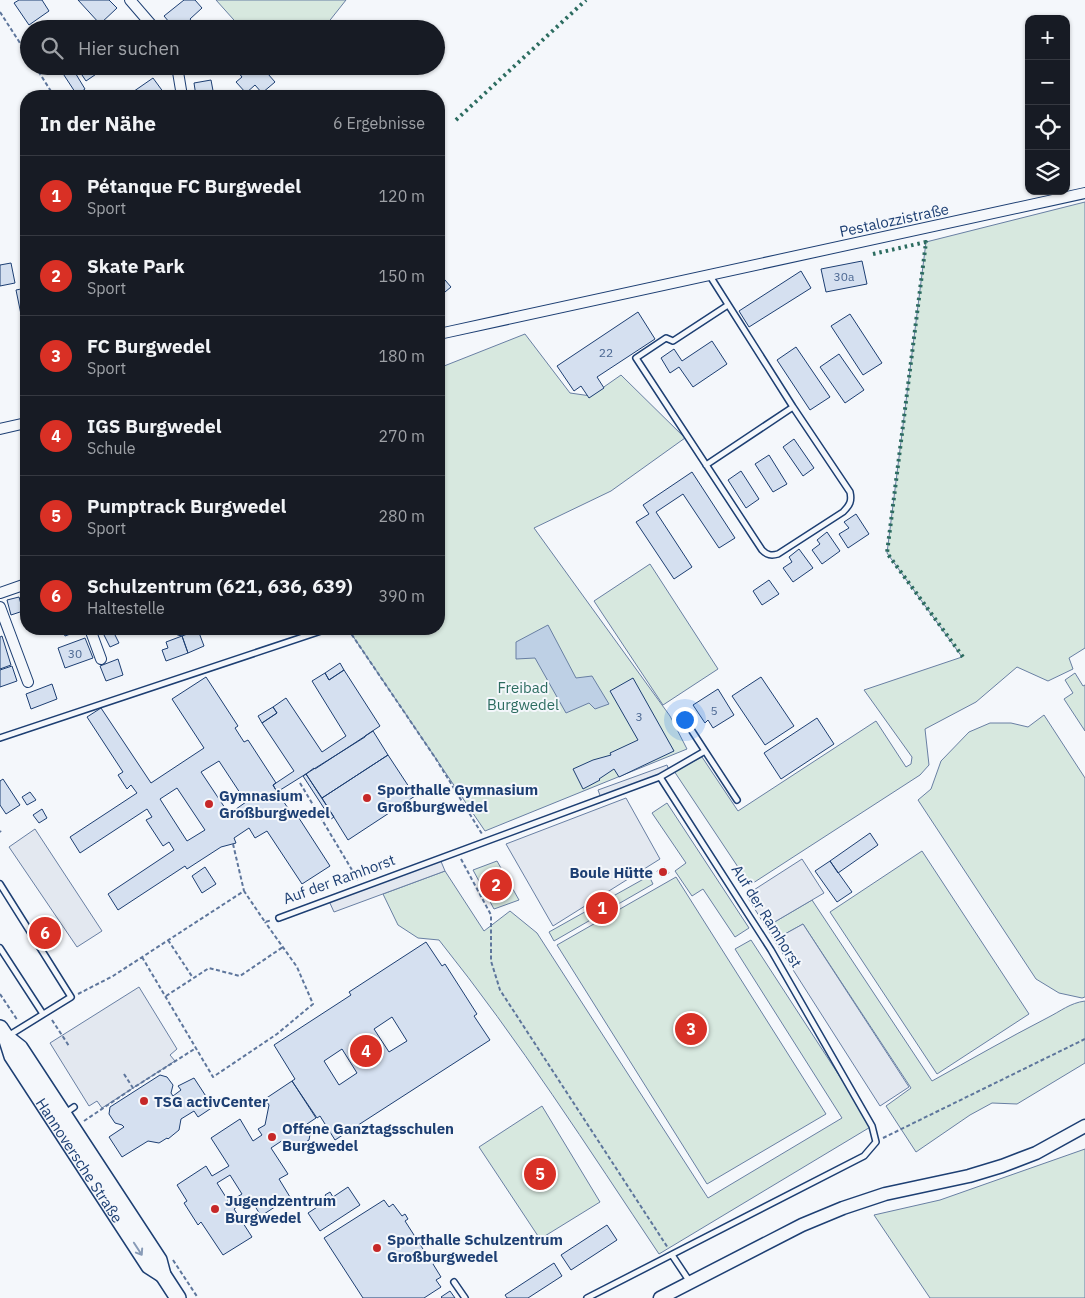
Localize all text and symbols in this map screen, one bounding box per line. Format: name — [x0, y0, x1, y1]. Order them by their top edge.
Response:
map controls — [1025, 15, 1070, 195]
button: + — [1025, 15, 1070, 60]
search box — [20, 20, 445, 75]
icon: search — [38, 34, 66, 62]
text: Hier suchen — [78, 36, 180, 60]
button: − — [1025, 60, 1070, 105]
button: locate — [1025, 105, 1070, 150]
text: In der Nähe — [40, 109, 156, 137]
text: 6 Ergebnisse — [333, 113, 425, 133]
button: layers — [1025, 150, 1070, 195]
text: Pétanque FC Burgwedel — [87, 174, 301, 198]
text: 1 — [51, 186, 61, 206]
text: 120 m — [378, 186, 425, 206]
text: Sport — [87, 198, 126, 218]
street label: Pestalozzistraße — [838, 199, 950, 241]
text: Skate Park — [87, 254, 185, 278]
text: 2 — [51, 266, 61, 286]
text: 150 m — [378, 266, 425, 286]
house number: 30a — [834, 269, 855, 284]
text: Sport — [87, 278, 126, 298]
text: FC Burgwedel — [87, 334, 211, 358]
house number: 22 — [599, 345, 613, 360]
text: 3 — [51, 346, 61, 366]
text: 180 m — [378, 346, 425, 366]
text: Sport — [87, 358, 126, 378]
text: IGS Burgwedel — [87, 414, 222, 438]
text: 4 — [51, 426, 61, 446]
text: 270 m — [378, 426, 425, 446]
text: Schule — [87, 438, 136, 458]
text: Pumptrack Burgwedel — [87, 494, 286, 518]
text: 5 — [51, 506, 61, 526]
text: 280 m — [378, 506, 425, 526]
text: Sport — [87, 518, 126, 538]
text: Schulzentrum (621, 636, 639) — [87, 574, 353, 598]
text: 6 — [51, 586, 61, 606]
text: 390 m — [378, 586, 425, 606]
text: Haltestelle — [87, 598, 165, 618]
house number: 30 — [68, 646, 82, 661]
park label: Freibad Burgwedel — [487, 678, 559, 714]
house number: 5 — [710, 703, 718, 718]
your location — [672, 707, 698, 733]
house number: 3 — [635, 709, 643, 724]
place label: Sporthalle Gymnasium Großburgwedel — [377, 780, 538, 816]
place label: Gymnasium Großburgwedel — [219, 786, 330, 822]
marker: Sporthalle Gymnasium Großburgwedel — [361, 792, 373, 804]
marker: Gymnasium Großburgwedel — [203, 798, 215, 810]
street label: Auf der Ramhorst — [280, 850, 398, 908]
street label: Auf der Ramhorst — [728, 861, 806, 971]
place label: Boule Hütte — [569, 863, 653, 882]
pin: 2 — [480, 866, 512, 904]
marker: Boule Hütte — [657, 866, 669, 878]
pin: 1 — [586, 889, 618, 927]
pin: 6 — [29, 914, 61, 952]
pin: 3 — [675, 1010, 707, 1048]
pin: 4 — [350, 1032, 382, 1070]
place label: TSG activCenter — [154, 1092, 268, 1111]
street label: Hannoversche Straße — [32, 1094, 128, 1226]
marker: TSG activCenter — [138, 1095, 150, 1107]
place label: Offene Ganztagsschulen Burgwedel — [282, 1119, 454, 1155]
marker: Offene Ganztagsschulen Burgwedel — [266, 1131, 278, 1143]
pin: 5 — [524, 1155, 556, 1193]
place label: Jugendzentrum Burgwedel — [225, 1191, 336, 1227]
marker: Jugendzentrum Burgwedel — [209, 1203, 221, 1215]
place label: Sporthalle Schulzentrum Großburgwedel — [387, 1230, 563, 1266]
one-way arrow — [133, 1242, 143, 1256]
marker: Sporthalle Schulzentrum Großburgwedel — [371, 1242, 383, 1254]

